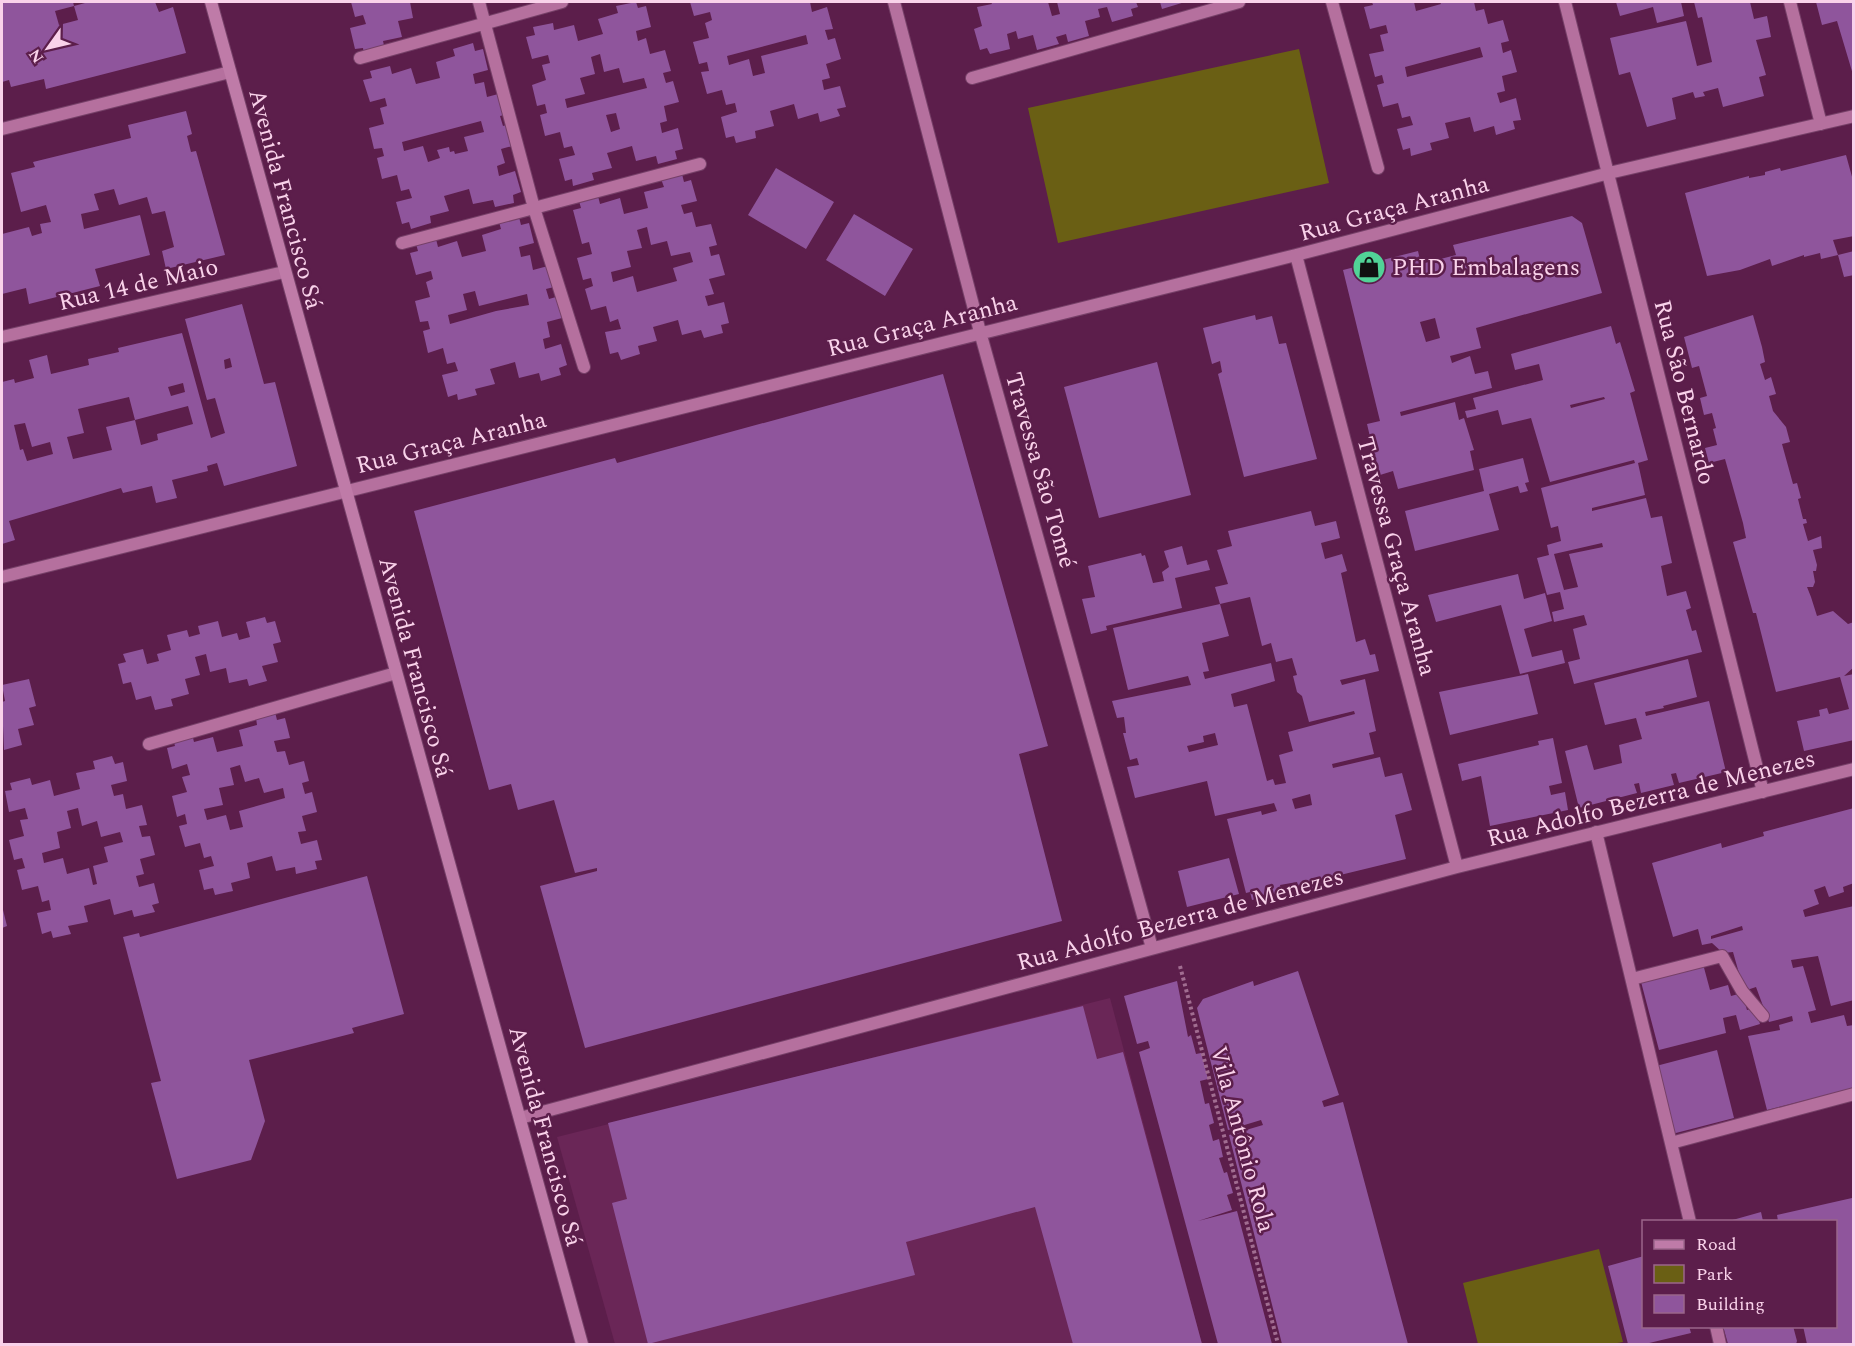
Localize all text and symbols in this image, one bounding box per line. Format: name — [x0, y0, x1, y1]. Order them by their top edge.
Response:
north arrow — [18, 18, 78, 78]
text: N — [23, 44, 50, 68]
street label: Avenida Francisco Sá — [238, 85, 332, 314]
street label: Rua Graça Aranha — [1295, 166, 1493, 252]
street label: Rua 14 de Maio — [55, 249, 222, 321]
shop icon: PHD Embalagens — [1351, 249, 1387, 285]
place label: PHD Embalagens — [1392, 250, 1580, 286]
street label: Rua Graça Aranha — [823, 285, 1022, 367]
street label: Rua São Bernardo — [1644, 296, 1724, 489]
street label: Travessa São Tomé — [995, 368, 1085, 573]
street label: Rua Graça Aranha — [352, 402, 551, 484]
street label: Travessa Graça Aranha — [1347, 433, 1445, 680]
street label: Avenida Francisco Sá — [368, 553, 462, 782]
street label: Rua Adolfo Bezerra de Menezes — [1483, 741, 1819, 857]
street label: Rua Adolfo Bezerra de Menezes — [1013, 859, 1348, 981]
street label: Avenida Francisco Sá — [498, 1022, 592, 1251]
street label: Vila Antônio Rola — [1200, 1042, 1284, 1237]
legend — [1642, 1220, 1837, 1328]
text: Road — [1696, 1231, 1737, 1258]
text: Park — [1696, 1261, 1733, 1288]
text: Building — [1696, 1291, 1765, 1318]

